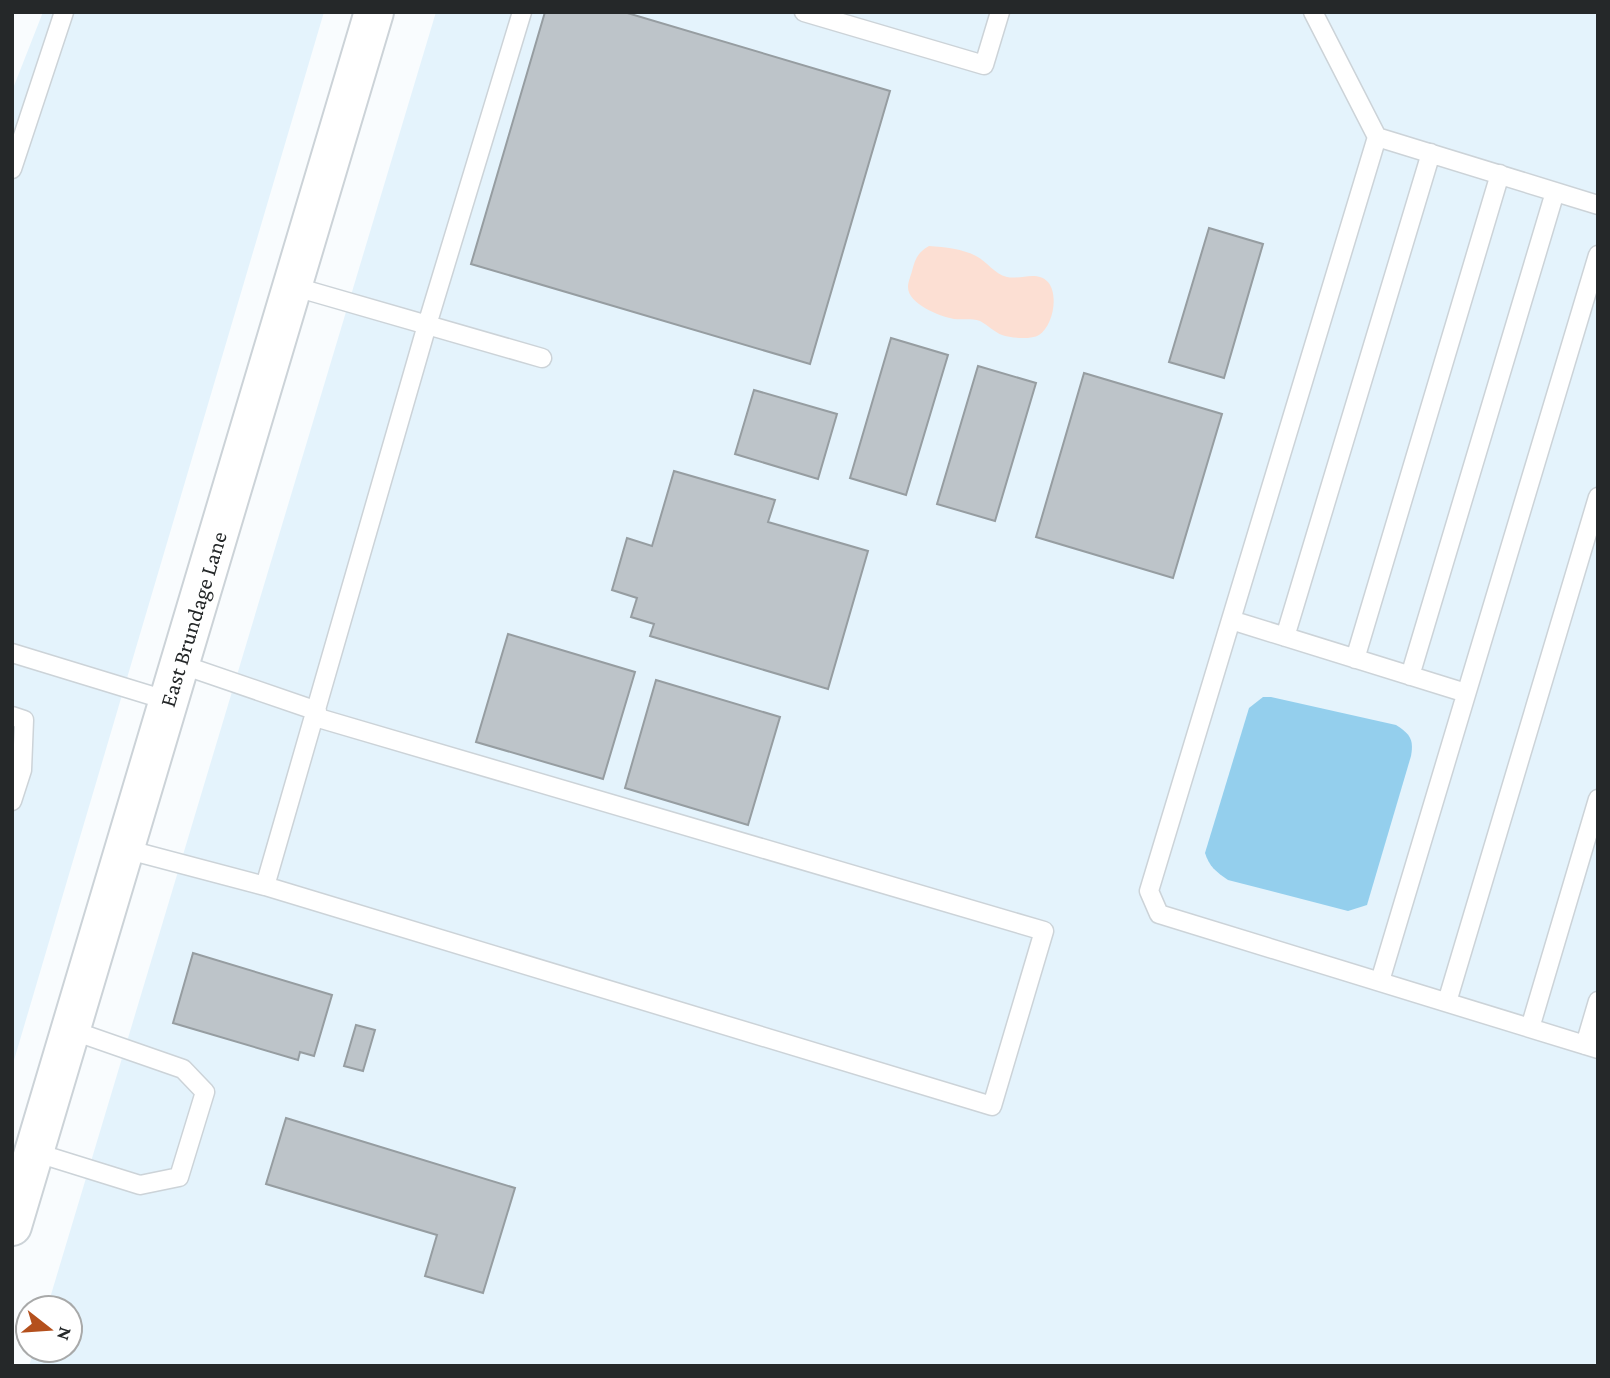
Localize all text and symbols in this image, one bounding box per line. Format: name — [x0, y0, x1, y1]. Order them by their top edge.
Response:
street label: East Brundage Lane — [154, 528, 232, 710]
north arrow — [14, 1294, 84, 1364]
text: N — [53, 1325, 77, 1343]

